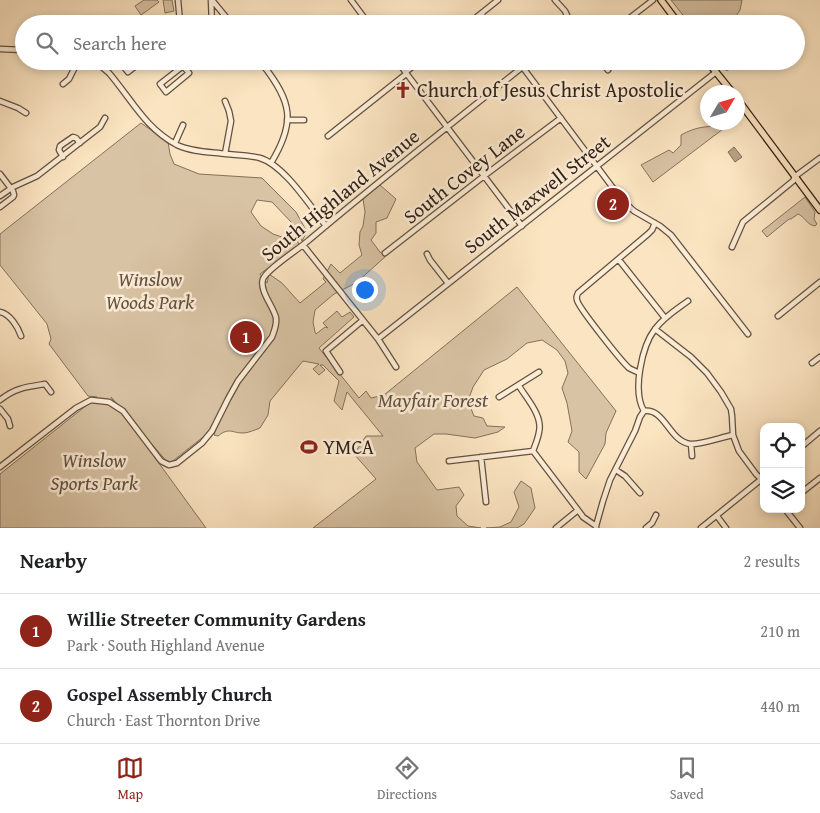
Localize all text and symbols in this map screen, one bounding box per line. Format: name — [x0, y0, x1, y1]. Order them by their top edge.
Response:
search box — [15, 15, 805, 70]
icon: search — [33, 29, 61, 57]
text: Search here — [73, 29, 167, 57]
place label: Church of Jesus Christ Apostolic — [417, 75, 684, 104]
church icon: Church of Jesus Christ Apostolic — [393, 80, 413, 100]
north arrow — [700, 85, 745, 130]
street label: South Covey Lane — [397, 117, 531, 230]
street label: South Highland Avenue — [254, 122, 425, 268]
street label: South Maxwell Street — [457, 127, 616, 260]
pin: 2 — [597, 185, 629, 223]
park label: Winslow Woods Park — [106, 264, 195, 316]
your location — [352, 277, 378, 303]
pin: 1 — [230, 318, 262, 356]
park label: Mayfair Forest — [378, 385, 489, 414]
map controls — [760, 423, 805, 513]
button: locate — [760, 423, 805, 468]
place label: YMCA — [323, 432, 374, 461]
sports icon: YMCA — [299, 437, 319, 457]
park label: Winslow Sports Park — [50, 445, 139, 497]
button: layers — [760, 468, 805, 513]
text: Nearby — [20, 545, 87, 576]
text: 2 results — [743, 549, 800, 573]
text: Willie Streeter Community Gardens — [67, 605, 366, 633]
text: 1 — [32, 619, 40, 643]
text: 210 m — [760, 619, 800, 643]
text: Park · South Highland Avenue — [67, 633, 265, 657]
text: Gospel Assembly Church — [67, 680, 272, 708]
text: 2 — [32, 694, 40, 718]
text: 440 m — [760, 694, 800, 718]
text: Church · East Thornton Drive — [67, 708, 260, 732]
tab: Map — [116, 754, 144, 804]
tab: Directions — [377, 754, 437, 804]
tab: Saved — [670, 754, 704, 804]

